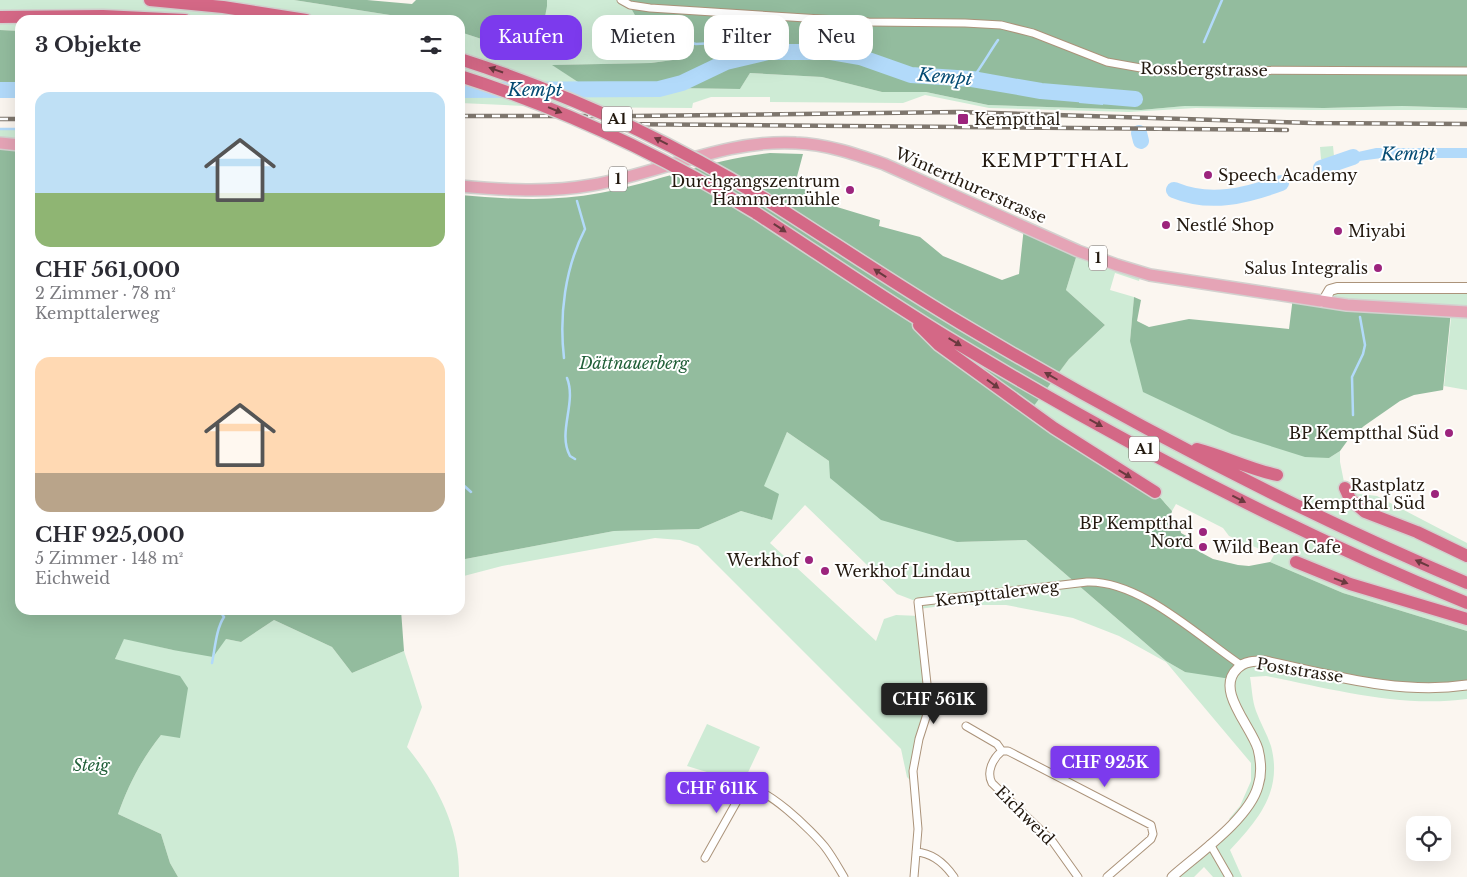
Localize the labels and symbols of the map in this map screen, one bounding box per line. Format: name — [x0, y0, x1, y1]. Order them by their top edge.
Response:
street label: Rossbergstrasse — [1140, 58, 1268, 80]
water label: Kempt — [916, 64, 974, 90]
one-way arrow — [488, 66, 503, 74]
water label: Kempt — [507, 79, 563, 101]
road number: A1 — [602, 106, 632, 132]
one-way arrow — [548, 107, 562, 115]
place label: Kemptthal — [974, 109, 1060, 129]
marker: Kemptthal — [956, 112, 970, 126]
one-way arrow — [654, 137, 668, 145]
street label: Winterthurerstrasse — [891, 142, 1050, 227]
water label: Kempt — [1379, 143, 1436, 165]
district label: KEMPTTHAL — [981, 149, 1129, 172]
place label: Speech Academy — [1218, 165, 1358, 185]
road number: 1 — [609, 166, 627, 192]
marker: Speech Academy — [1202, 169, 1214, 181]
place label: Durchgangszentrum Hammermühle — [671, 171, 840, 209]
marker: Durchgangszentrum Hammermühle — [844, 184, 856, 196]
place label: Nestlé Shop — [1176, 215, 1274, 235]
marker: Nestlé Shop — [1160, 219, 1172, 231]
place label: Miyabi — [1348, 221, 1406, 241]
one-way arrow — [773, 224, 787, 233]
marker: Miyabi — [1332, 225, 1344, 237]
road number: 1 — [1089, 246, 1107, 270]
place label: Salus Integralis — [1244, 258, 1368, 278]
marker: Salus Integralis — [1372, 262, 1384, 274]
one-way arrow — [874, 268, 887, 278]
one-way arrow — [948, 337, 961, 346]
park label: Dättnauerberg — [578, 353, 690, 373]
one-way arrow — [1045, 371, 1058, 380]
one-way arrow — [986, 379, 1000, 389]
one-way arrow — [1088, 419, 1103, 427]
place label: BP Kemptthal Süd — [1289, 423, 1439, 443]
marker: BP Kemptthal Süd — [1443, 427, 1455, 439]
road number: A1 — [1129, 436, 1159, 462]
one-way arrow — [1118, 469, 1131, 478]
place label: Rastplatz Kemptthal Süd — [1302, 475, 1425, 513]
marker: Rastplatz Kemptthal Süd — [1429, 488, 1441, 500]
one-way arrow — [1232, 495, 1246, 503]
place label: BP Kemptthal Nord — [1079, 513, 1193, 551]
marker: BP Kemptthal Nord — [1197, 526, 1209, 538]
place label: Wild Bean Cafe — [1212, 537, 1341, 557]
marker: Wild Bean Cafe — [1197, 541, 1209, 553]
place label: Werkhof — [726, 550, 801, 570]
marker: Werkhof — [803, 554, 815, 566]
one-way arrow — [1415, 559, 1429, 567]
place label: Werkhof Lindau — [834, 561, 971, 581]
marker: Werkhof Lindau — [819, 565, 831, 577]
street label: Kempttalerweg — [934, 575, 1060, 611]
one-way arrow — [1334, 577, 1349, 585]
street label: Poststrasse — [1255, 653, 1345, 687]
pin: CHF 561K — [882, 682, 986, 725]
pin: CHF 925K — [1053, 746, 1157, 788]
park label: Steig — [73, 755, 111, 775]
pin: CHF 611K — [665, 772, 769, 814]
street label: Eichweid — [991, 781, 1059, 849]

